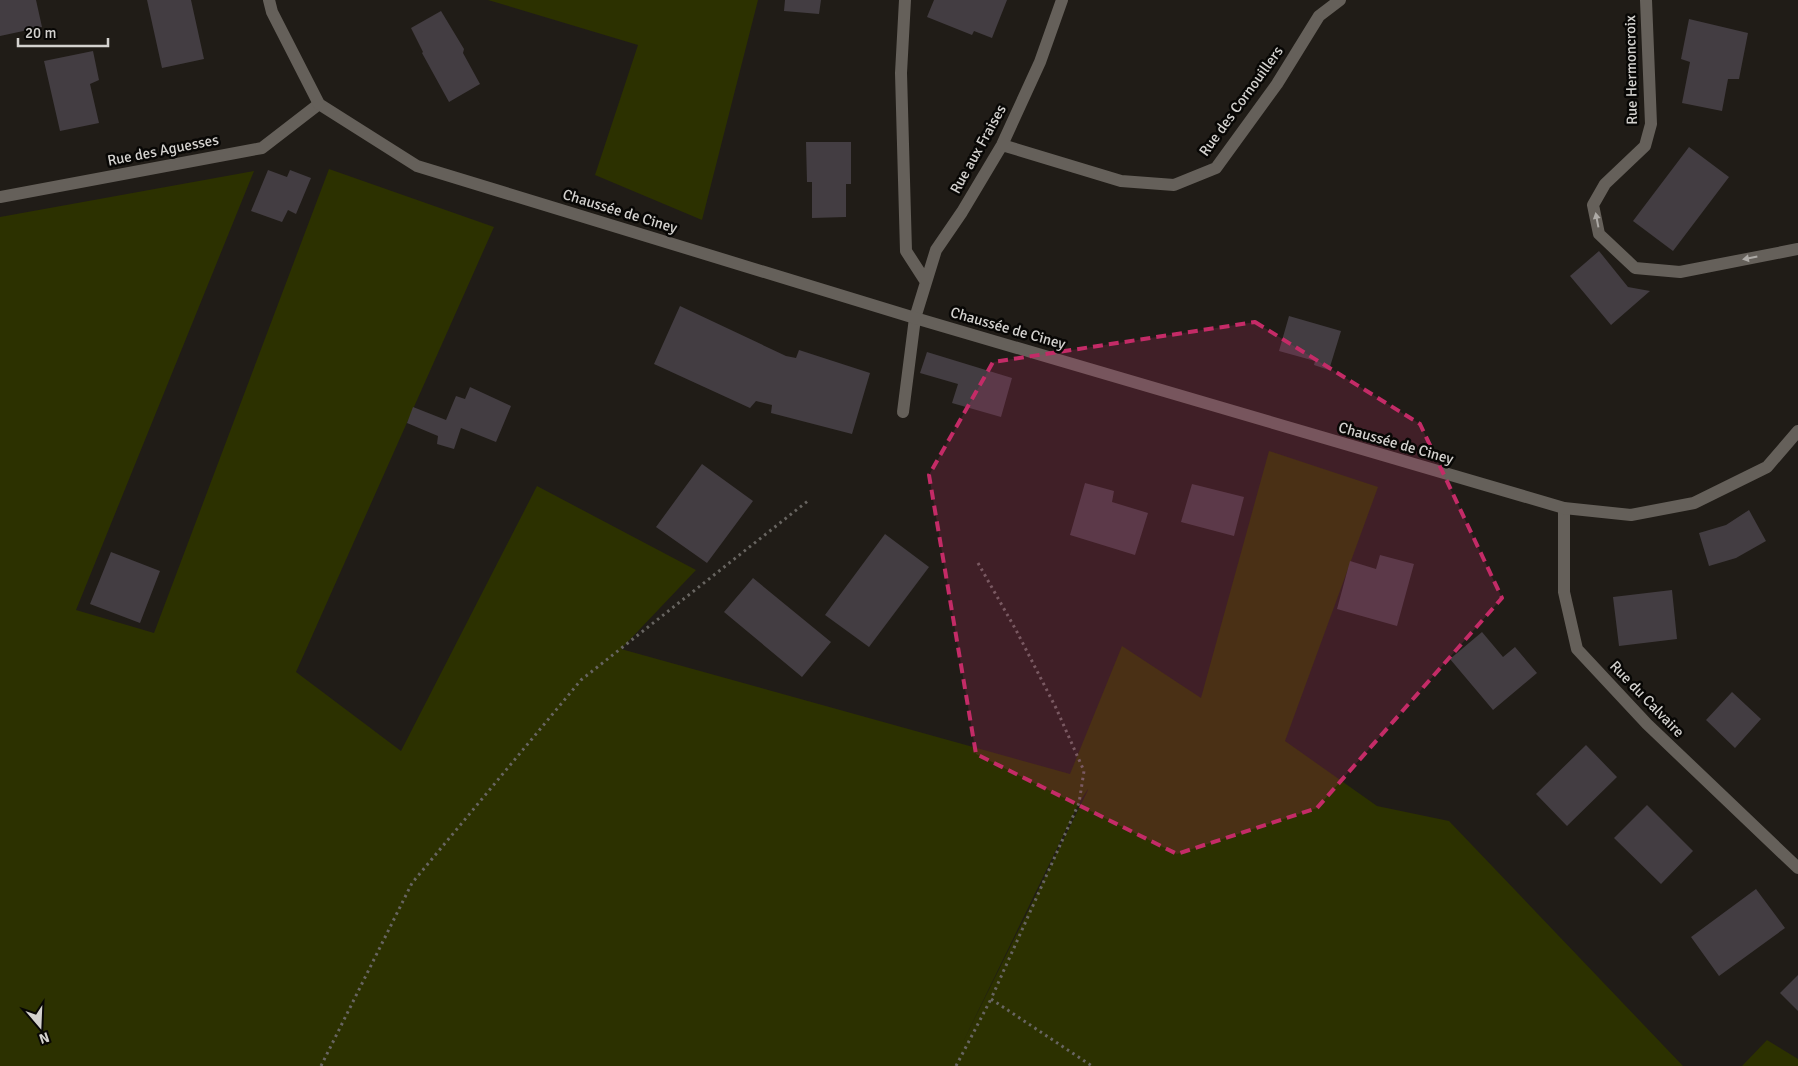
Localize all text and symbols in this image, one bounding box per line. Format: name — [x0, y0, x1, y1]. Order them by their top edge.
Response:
scale bar — [18, 15, 108, 47]
street label: Rue Hermoncroix — [1621, 15, 1641, 125]
text: 20 m — [25, 24, 56, 42]
street label: Rue des Cornouillers — [1195, 42, 1287, 159]
street label: Rue aux Fraises — [946, 101, 1010, 197]
street label: Rue des Aguesses — [106, 130, 221, 170]
street label: Chaussée de Ciney — [561, 185, 679, 237]
one-way arrow — [1592, 212, 1600, 228]
one-way arrow — [1742, 254, 1758, 262]
street label: Chaussée de Ciney — [948, 303, 1068, 353]
street label: Chaussée de Ciney — [1336, 418, 1456, 468]
street label: Rue du Calvaire — [1606, 657, 1688, 741]
north arrow — [15, 1001, 65, 1051]
text: N — [37, 1028, 51, 1047]

